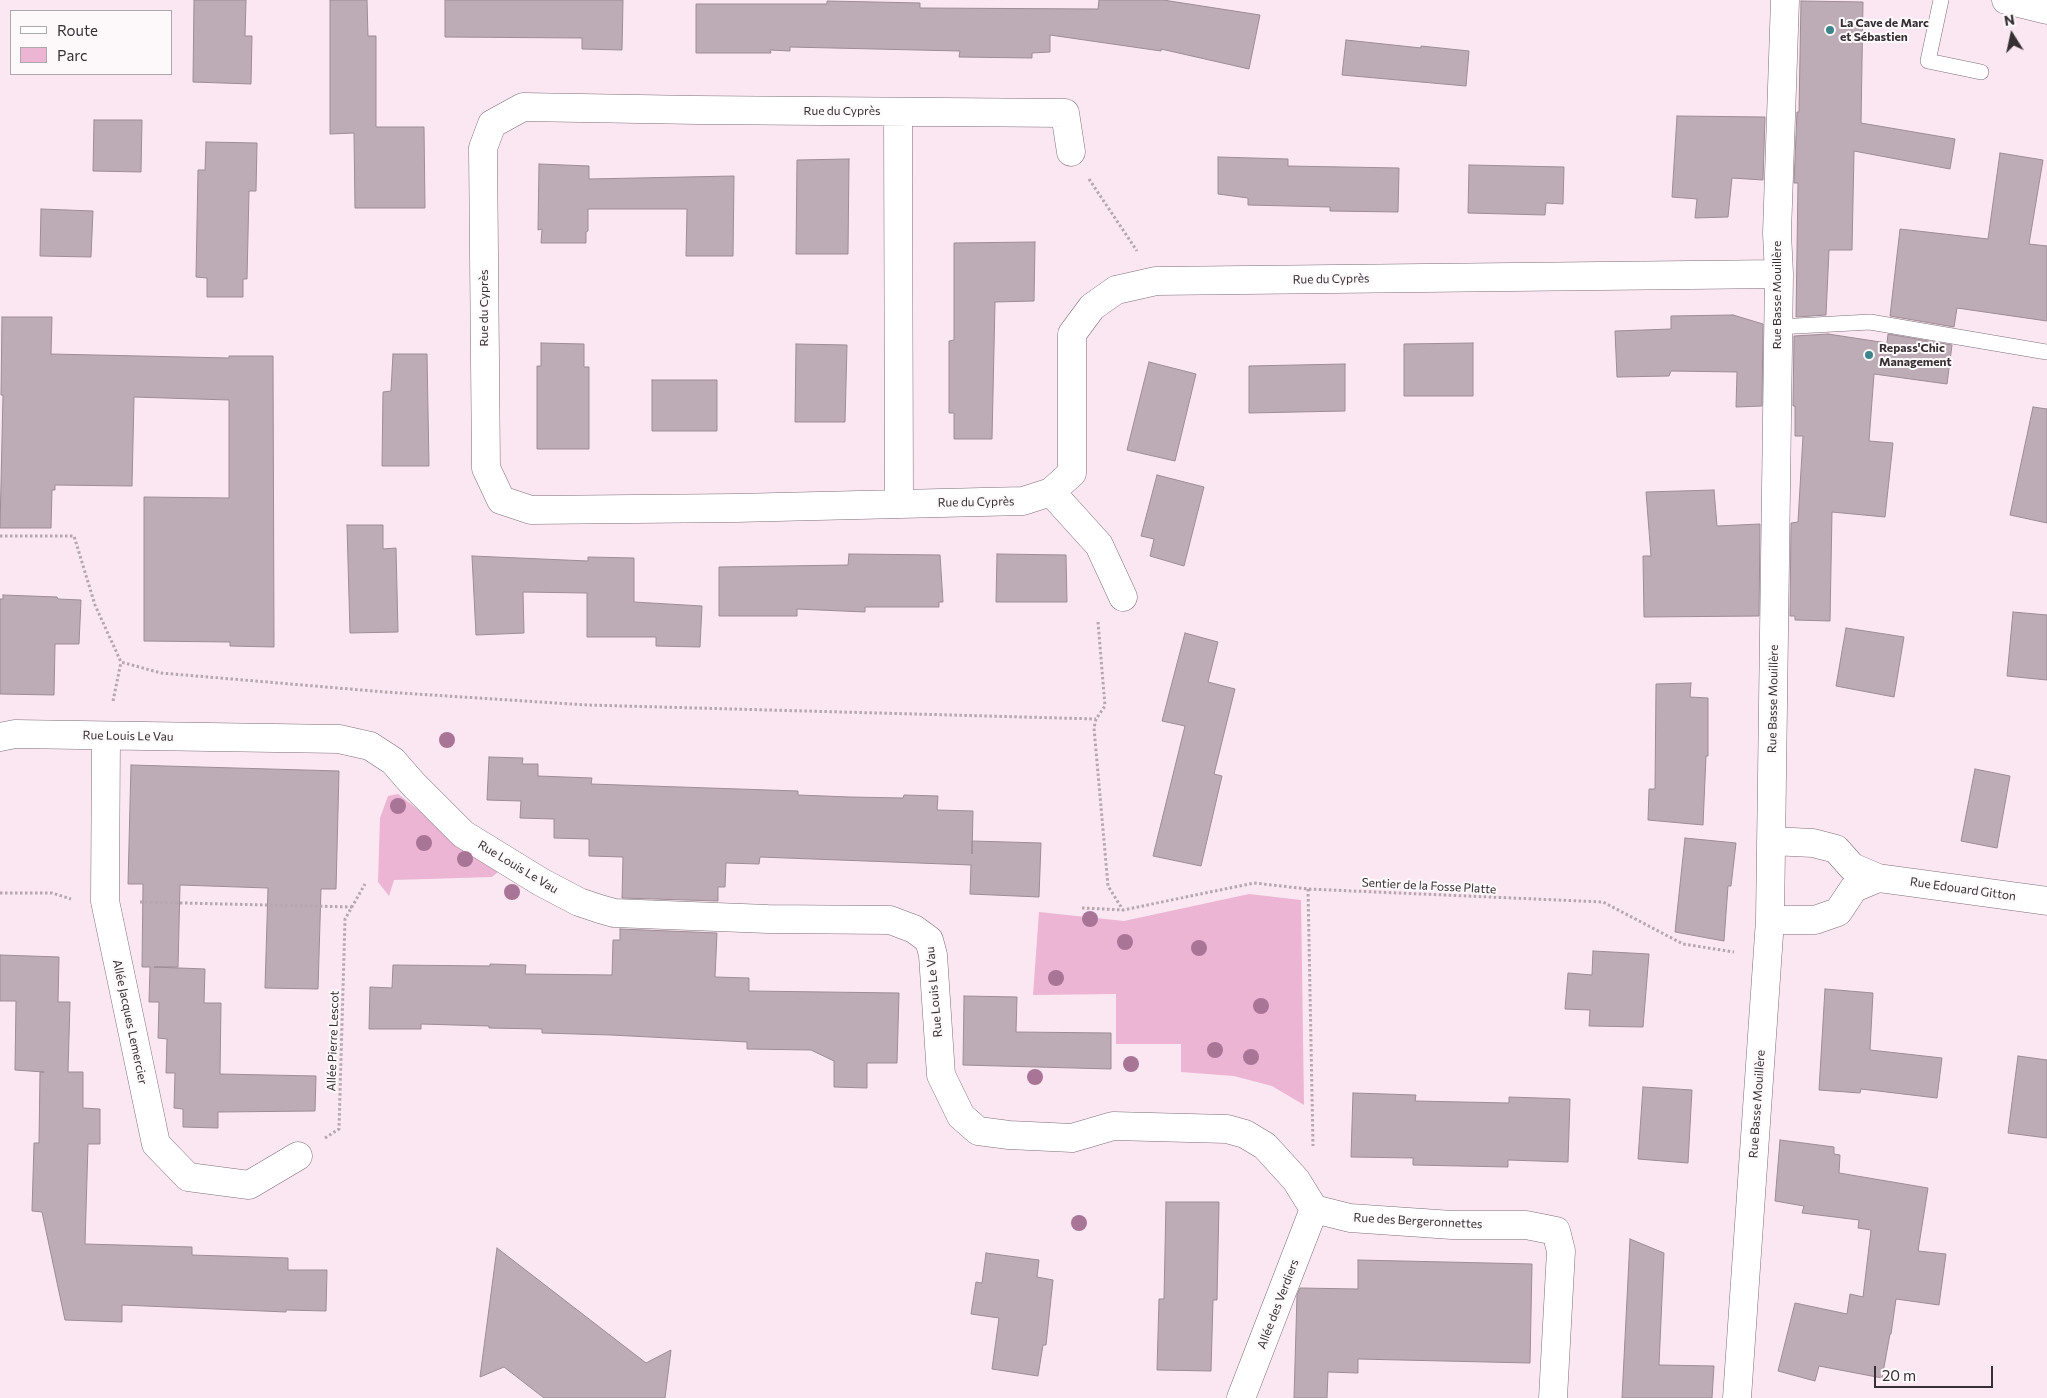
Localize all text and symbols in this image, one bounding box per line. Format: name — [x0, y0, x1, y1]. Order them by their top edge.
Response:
legend — [10, 10, 172, 75]
north arrow — [1987, 10, 2037, 60]
text: N — [2003, 10, 2016, 29]
place label: La Cave de Marc et Sébastien — [1840, 16, 1929, 44]
text: Route — [57, 21, 98, 39]
marker: La Cave de Marc et Sébastien — [1824, 24, 1836, 36]
text: Parc — [57, 46, 87, 64]
street label: Rue du Cyprès — [804, 104, 880, 118]
street label: Rue Basse Mouillère — [1770, 241, 1784, 349]
street label: Rue du Cyprès — [477, 270, 491, 346]
street label: Rue du Cyprès — [1292, 271, 1370, 287]
place label: Repass'Chic Management — [1879, 341, 1952, 369]
marker: Repass'Chic Management — [1863, 349, 1875, 361]
street label: Rue du Cyprès — [937, 494, 1015, 510]
street label: Rue Basse Mouillère — [1765, 645, 1781, 753]
street label: Rue Louis Le Vau — [82, 728, 174, 744]
street label: Rue Louis Le Vau — [475, 837, 561, 897]
street label: Rue Edouard Gitton — [1909, 874, 2017, 904]
street label: Sentier de la Fosse Platte — [1361, 875, 1497, 897]
street label: Rue Louis Le Vau — [923, 946, 945, 1038]
street label: Allée Jacques Lemercier — [110, 958, 150, 1086]
street label: Allée Pierre Lescot — [324, 990, 342, 1092]
street label: Rue Basse Mouillère — [1746, 1049, 1768, 1159]
street label: Rue des Bergeronnettes — [1353, 1210, 1483, 1232]
street label: Allée des Verdiers — [1254, 1257, 1302, 1351]
scale bar — [1877, 1356, 1996, 1388]
text: 20 m — [1882, 1366, 1916, 1384]

